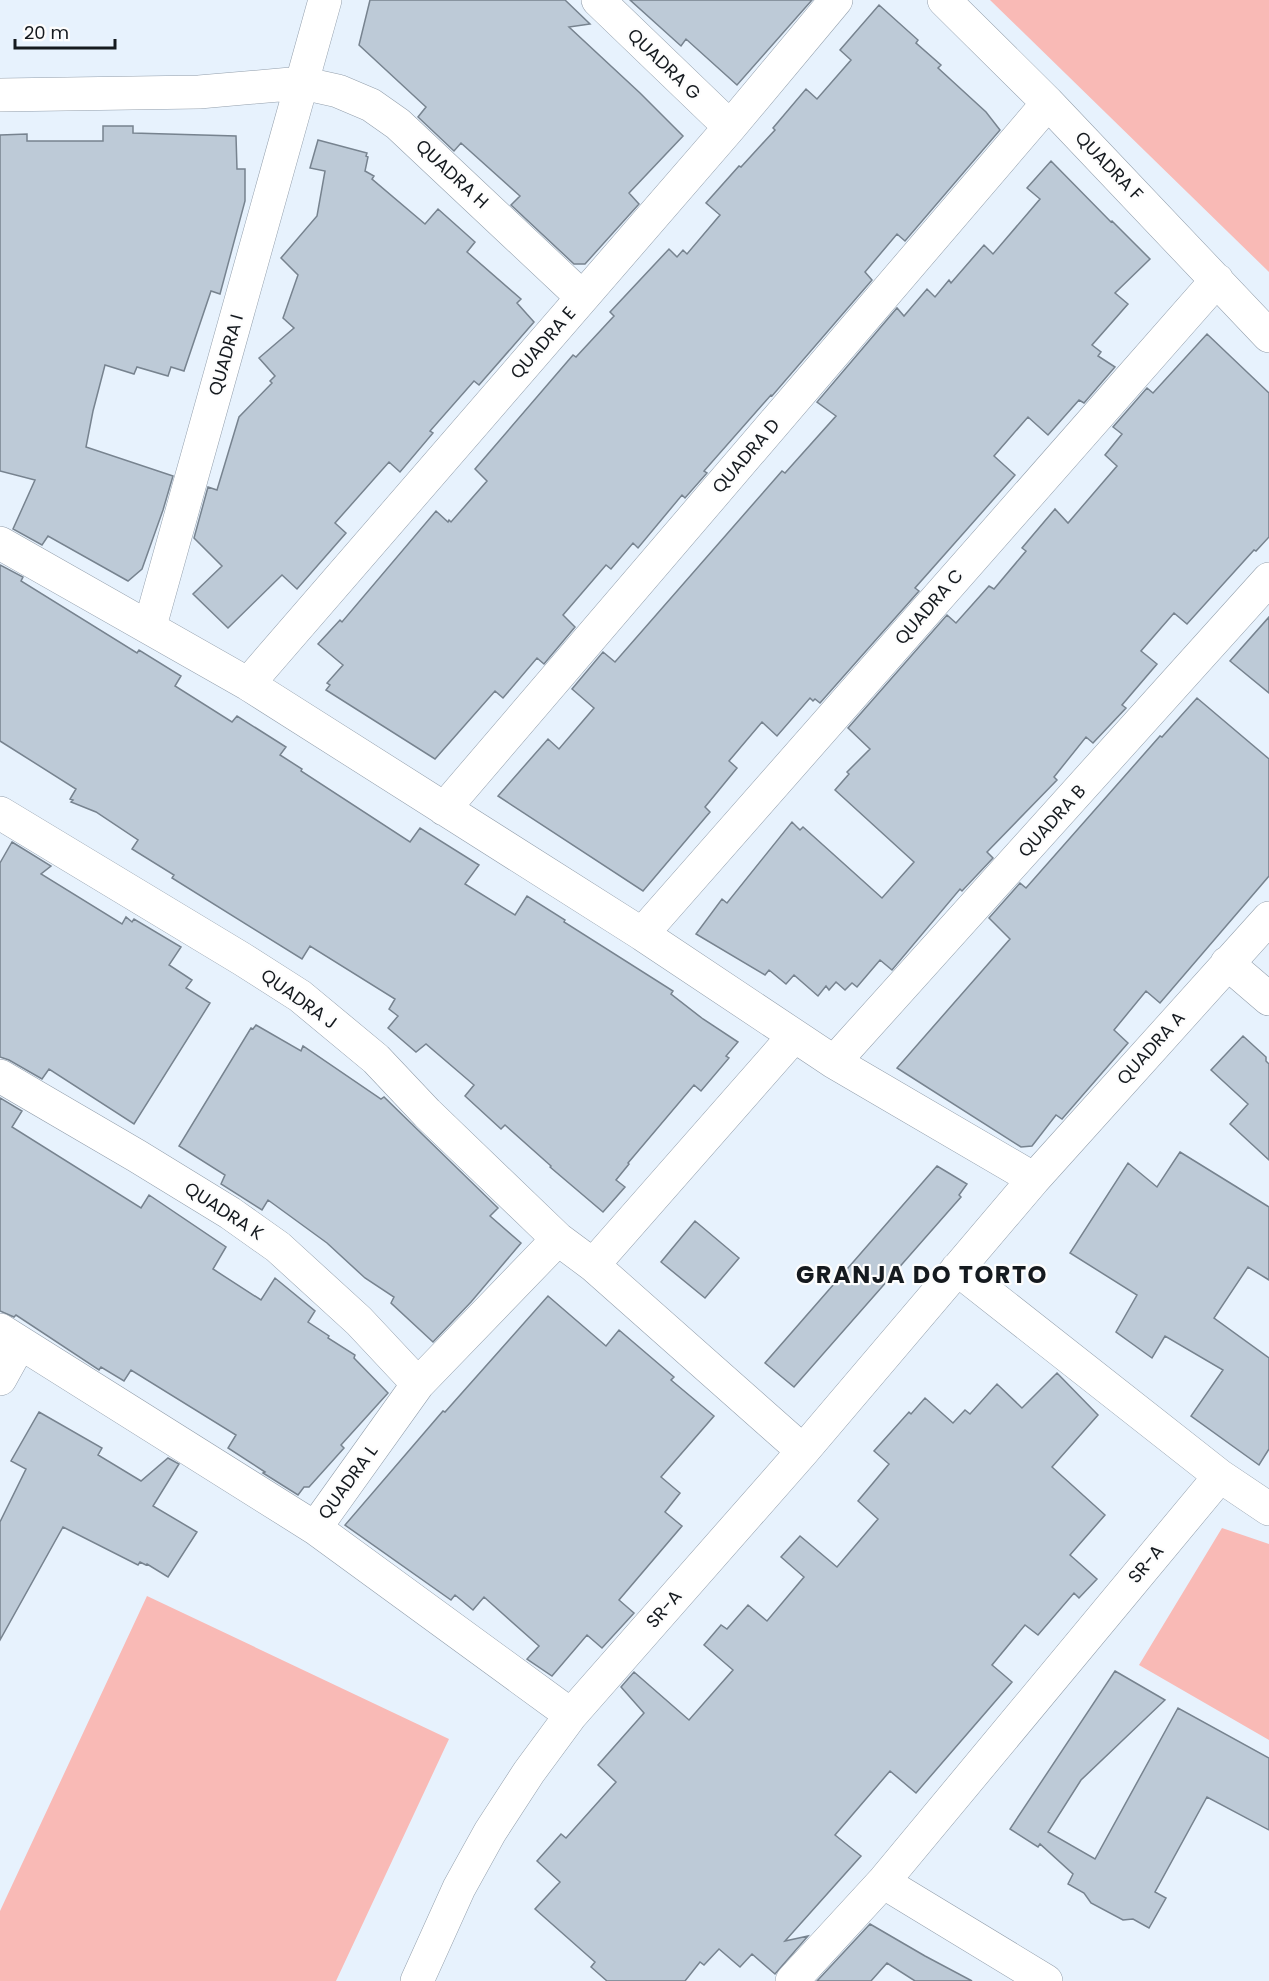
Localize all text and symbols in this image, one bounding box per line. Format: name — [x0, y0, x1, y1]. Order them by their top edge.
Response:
scale bar — [15, 12, 116, 50]
text: 20 m — [24, 20, 69, 45]
street label: QUADRA G — [622, 22, 707, 105]
street label: QUADRA F — [1070, 125, 1149, 206]
street label: QUADRA H — [410, 133, 494, 214]
street label: QUADRA E — [504, 301, 581, 384]
street label: QUADRA I — [202, 311, 249, 398]
street label: QUADRA D — [706, 413, 785, 499]
street label: QUADRA C — [889, 563, 969, 650]
street label: QUADRA B — [1012, 779, 1091, 863]
street label: QUADRA J — [256, 962, 342, 1035]
street label: QUADRA A — [1111, 1005, 1190, 1090]
street label: QUADRA K — [180, 1176, 269, 1246]
district label: GRANJA DO TORTO — [796, 1258, 1048, 1291]
street label: QUADRA L — [312, 1439, 383, 1524]
street label: SR-A — [1122, 1539, 1169, 1588]
street label: SR-A — [640, 1584, 687, 1633]

